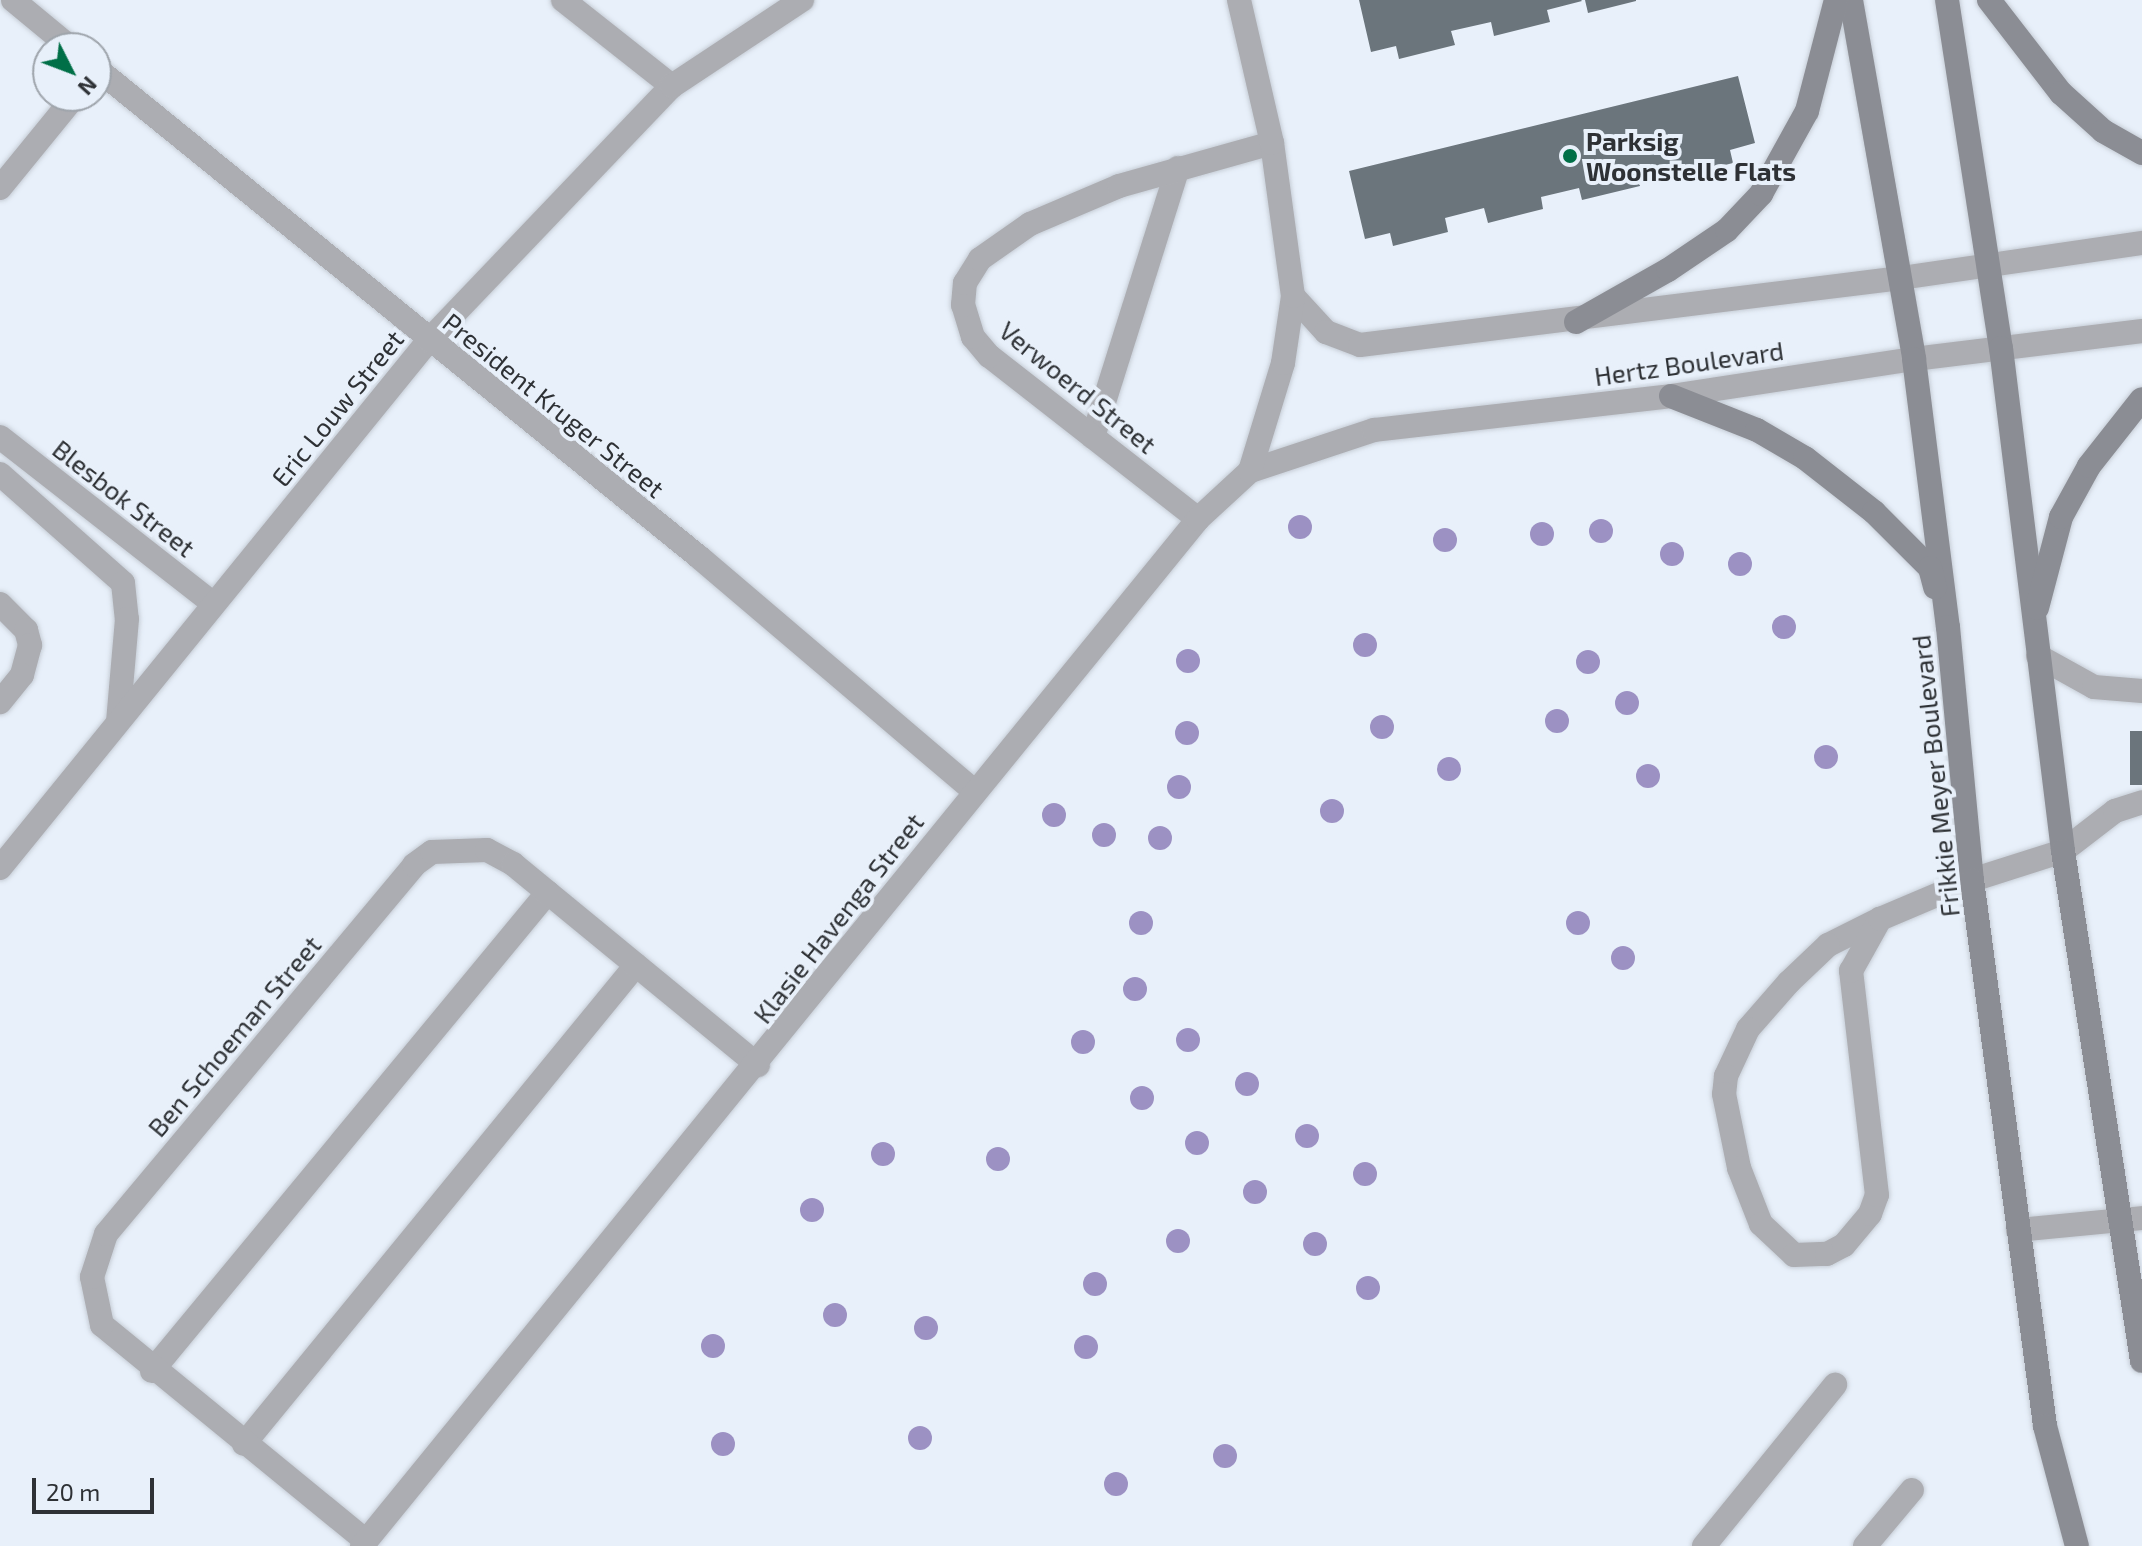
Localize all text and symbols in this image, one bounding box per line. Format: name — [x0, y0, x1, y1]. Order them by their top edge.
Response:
north arrow — [32, 32, 112, 112]
text: N — [73, 72, 103, 101]
place label: Parksig Woonstelle Flats — [1586, 125, 1796, 186]
marker: Parksig Woonstelle Flats — [1561, 147, 1579, 165]
street label: President Kruger Street — [437, 306, 671, 504]
street label: Verwoerd Street — [993, 314, 1163, 460]
street label: Eric Louw Street — [264, 323, 410, 493]
street label: Hertz Boulevard — [1592, 334, 1786, 392]
street label: Blesbok Street — [47, 433, 201, 563]
street label: Frikkie Meyer Boulevard — [1905, 633, 1965, 919]
street label: Klasie Havenga Street — [746, 807, 930, 1029]
street label: Ben Schoeman Street — [141, 929, 327, 1143]
scale bar — [36, 1462, 158, 1512]
text: 20 m — [46, 1477, 100, 1506]

